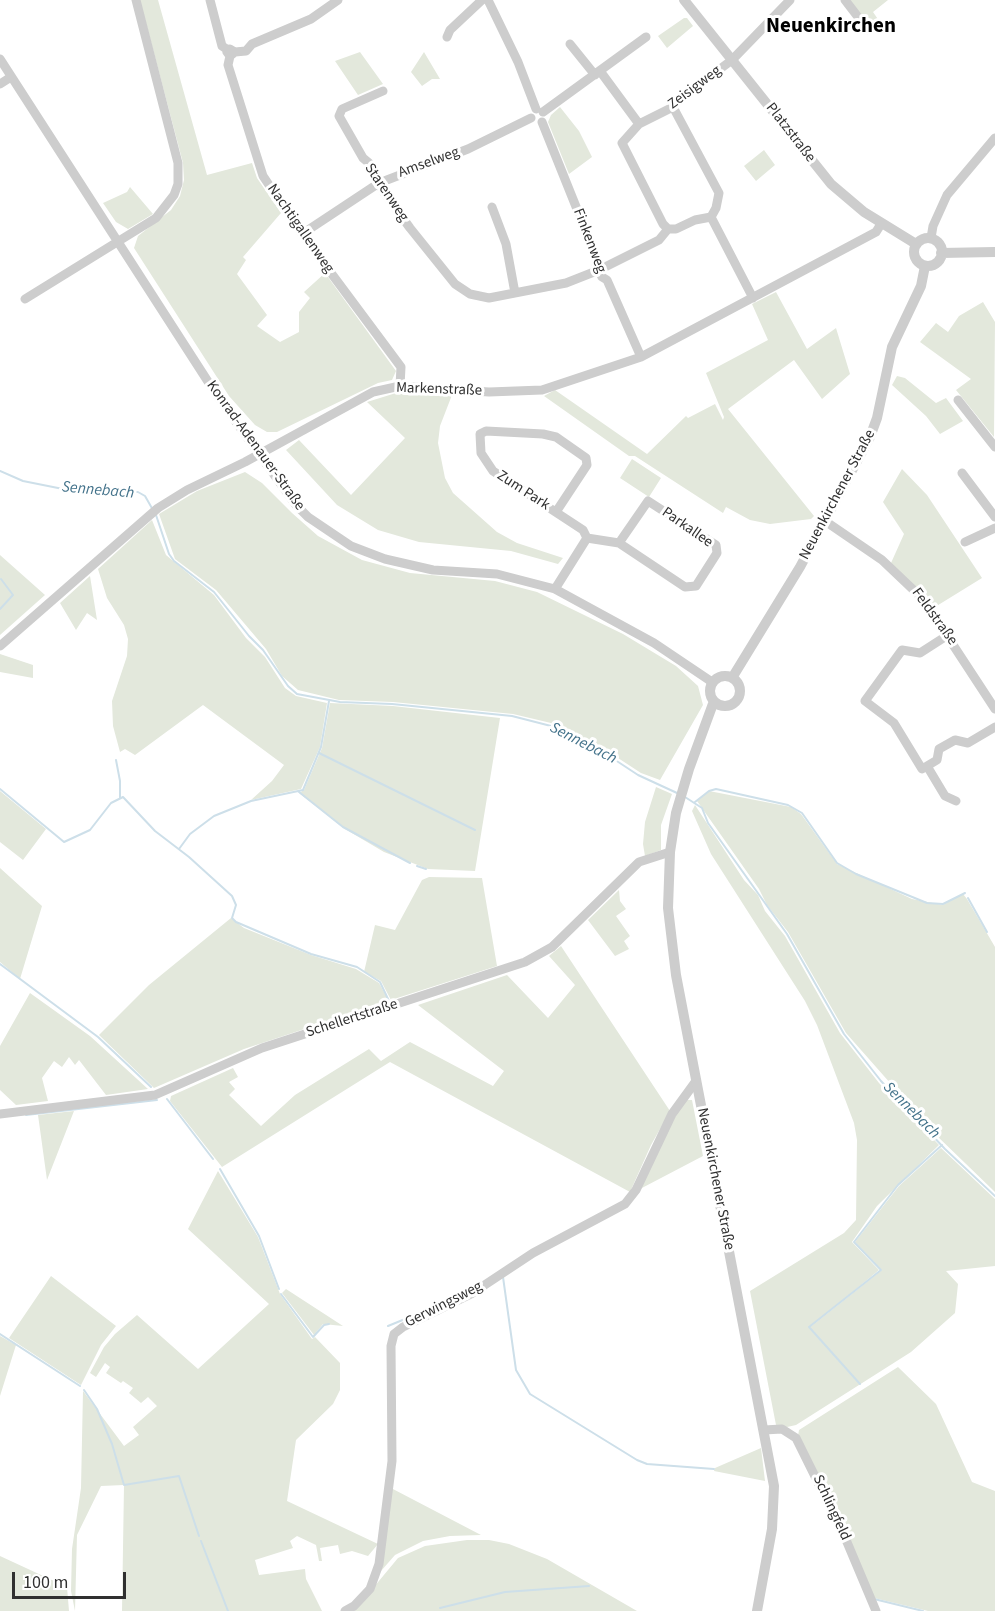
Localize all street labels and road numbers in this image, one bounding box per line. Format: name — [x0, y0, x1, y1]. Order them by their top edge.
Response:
street label: Zeisigweg — [665, 62, 725, 114]
street label: Platzstraße — [761, 100, 819, 166]
street label: Amselweg — [396, 144, 462, 182]
street label: Starenweg — [360, 161, 412, 225]
street label: Nachtigallenweg — [263, 181, 337, 277]
street label: Finkenweg — [568, 206, 610, 276]
street label: Konrad-Adenauer-Straße — [202, 378, 308, 514]
street label: Markenstraße — [396, 380, 482, 400]
street label: Neuenkirchener Straße — [796, 427, 880, 563]
street label: Zum Park — [493, 467, 553, 515]
street label: Parkallee — [658, 504, 716, 552]
street label: Feldstraße — [907, 585, 961, 649]
street label: Schellertstraße — [304, 996, 400, 1042]
street label: Neuenkirchener Straße — [692, 1106, 738, 1252]
street label: Gerwingsweg — [402, 1278, 486, 1332]
street label: Schlingfeld — [808, 1472, 854, 1544]

